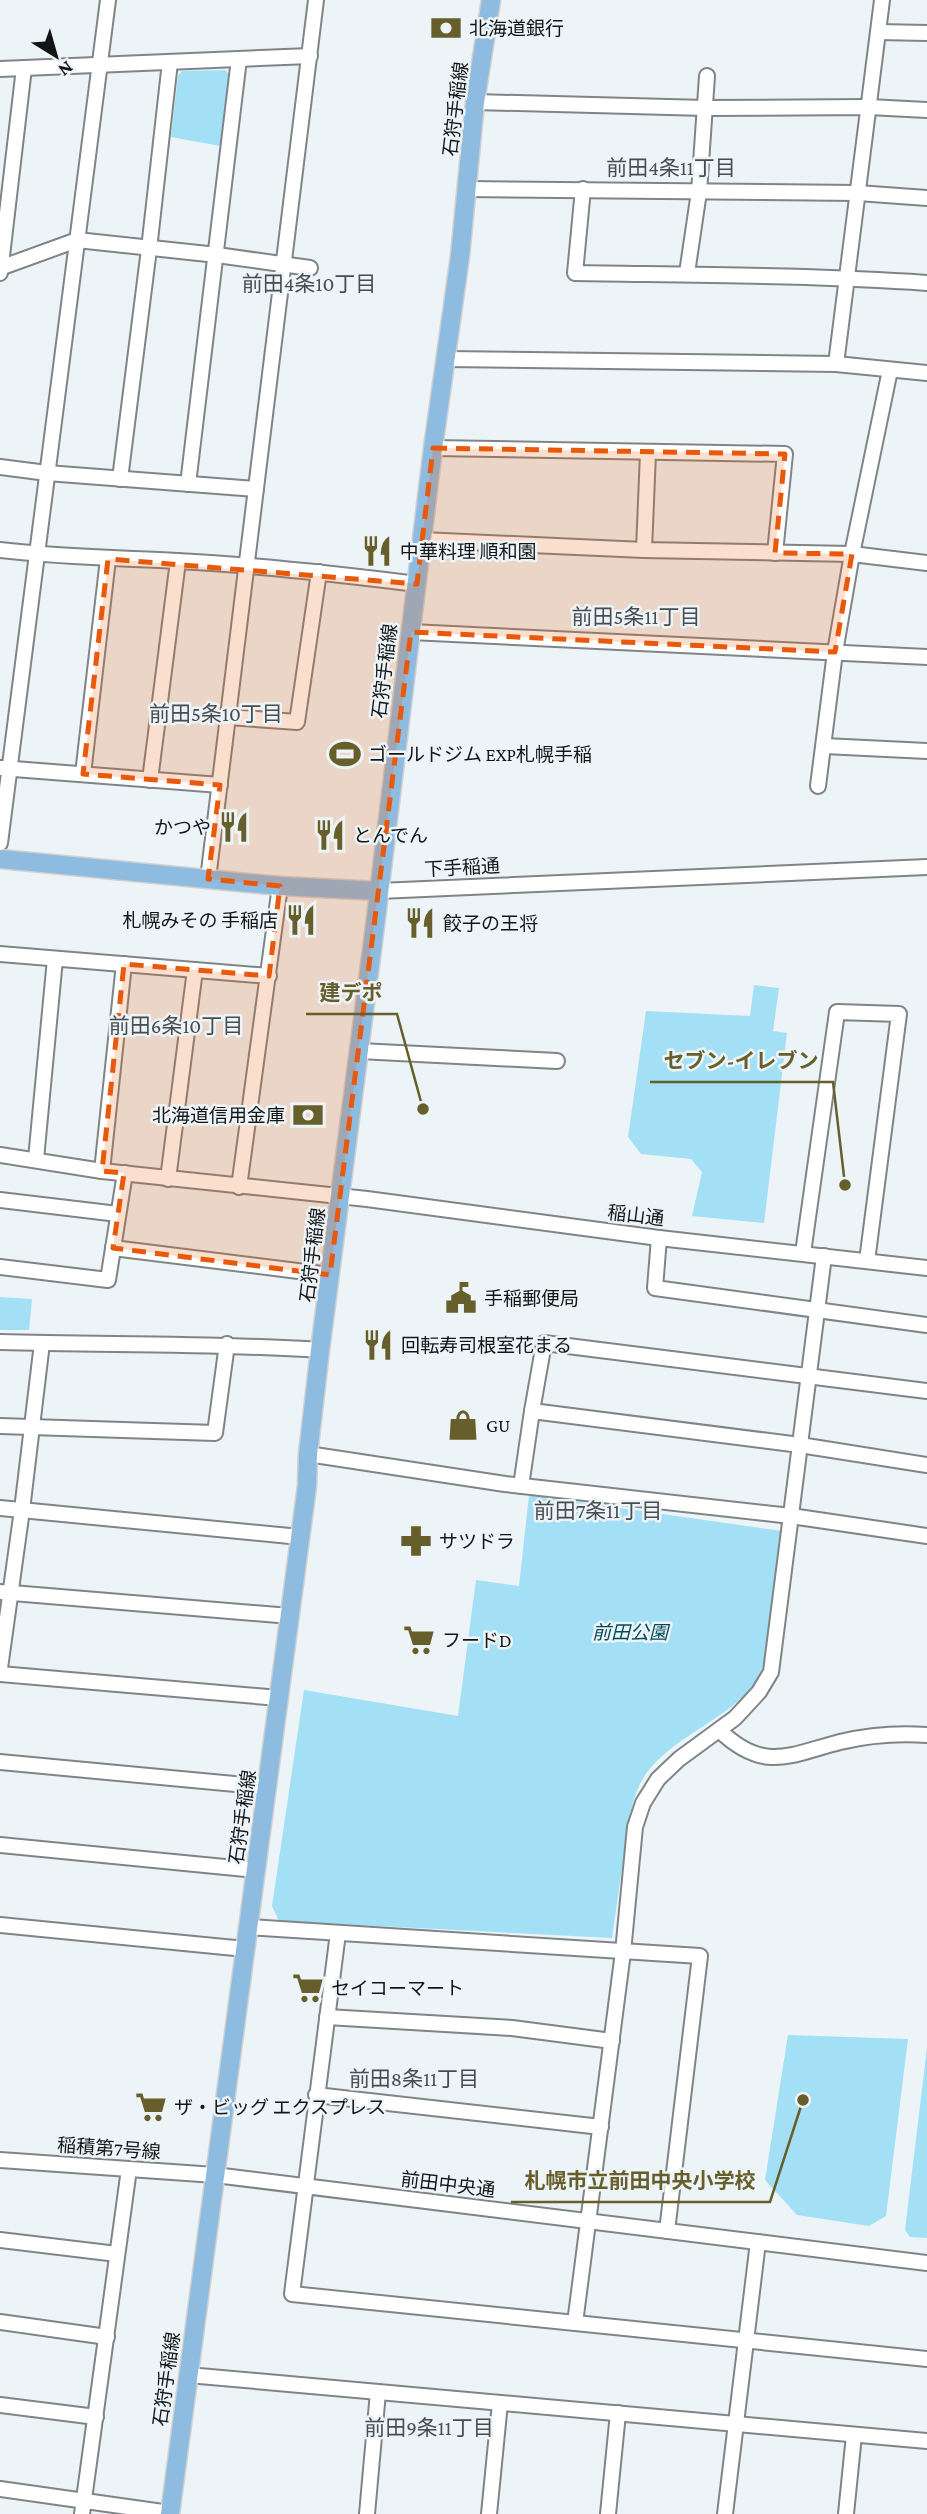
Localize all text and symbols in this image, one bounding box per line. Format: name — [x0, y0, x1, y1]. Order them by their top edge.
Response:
bank icon: 北海道銀行 — [429, 11, 463, 45]
place label: 北海道銀行 — [469, 18, 564, 39]
north arrow — [21, 21, 91, 91]
text: N — [54, 57, 77, 81]
street label: 石狩手稲線 — [439, 61, 472, 157]
district label: 前田4条11丁目 — [606, 156, 736, 180]
district label: 前田4条10丁目 — [242, 272, 376, 296]
restaurant icon: 中華料理 順和園 — [360, 534, 394, 568]
place label: 中華料理 順和園 — [400, 541, 537, 562]
district label: 前田5条11丁目 — [572, 605, 700, 629]
street label: 石狩手稲線 — [368, 623, 401, 719]
district label: 前田5条10丁目 — [149, 702, 283, 726]
sports icon: ゴールドジム EXP札幌手稲 — [328, 737, 362, 771]
place label: ゴールドジム EXP札幌手稲 — [368, 744, 592, 765]
restaurant icon: かつや — [217, 810, 251, 844]
place label: かつや — [154, 817, 211, 838]
restaurant icon: とんでん — [313, 818, 347, 852]
place label: とんでん — [353, 825, 428, 846]
street label: 下手稲通 — [424, 855, 501, 880]
restaurant icon: 札幌みその 手稲店 — [284, 903, 318, 937]
restaurant icon: 餃子の王将 — [403, 906, 437, 940]
place label: 札幌みその 手稲店 — [122, 910, 278, 931]
place label: 餃子の王将 — [443, 913, 538, 934]
callout: 建デポ — [306, 972, 397, 1014]
text: 建デポ — [320, 981, 383, 1005]
district label: 前田6条10丁目 — [109, 1014, 243, 1038]
callout: セブン-イレブン — [650, 1040, 833, 1082]
text: セブン-イレブン — [663, 1049, 819, 1073]
bank icon: 北海道信用金庫 — [291, 1098, 325, 1132]
place label: 北海道信用金庫 — [152, 1105, 285, 1126]
street label: 稲山通 — [606, 1202, 666, 1229]
street label: 石狩手稲線 — [296, 1207, 329, 1303]
public building icon: 手稲郵便局 — [444, 1281, 478, 1315]
place label: 手稲郵便局 — [484, 1288, 579, 1309]
restaurant icon: 回転寿司根室花まる — [361, 1328, 395, 1362]
place label: 回転寿司根室花まる — [401, 1335, 572, 1356]
shop icon: GU — [446, 1408, 480, 1442]
place label: GU — [486, 1415, 510, 1436]
district label: 前田7条11丁目 — [534, 1499, 662, 1523]
pharmacy icon: サツドラ — [399, 1524, 433, 1558]
place label: サツドラ — [439, 1531, 515, 1552]
park label: 前田公園 — [592, 1622, 671, 1643]
supermarket icon: フードD — [402, 1623, 436, 1657]
place label: フードD — [442, 1630, 512, 1651]
street label: 石狩手稲線 — [225, 1769, 260, 1866]
supermarket icon: セイコーマート — [291, 1971, 325, 2005]
place label: セイコーマート — [331, 1978, 464, 1999]
district label: 前田8条11丁目 — [349, 2067, 479, 2091]
supermarket icon: ザ・ビッグ エクスプレス — [134, 2090, 168, 2124]
place label: ザ・ビッグ エクスプレス — [174, 2097, 386, 2118]
street label: 稲積第7号線 — [56, 2134, 161, 2163]
callout: 札幌市立前田中央小学校 — [511, 2160, 770, 2202]
street label: 前田中央通 — [400, 2168, 496, 2201]
text: 札幌市立前田中央小学校 — [525, 2169, 756, 2193]
street label: 石狩手稲線 — [149, 2331, 184, 2428]
district label: 前田9条11丁目 — [364, 2416, 494, 2440]

